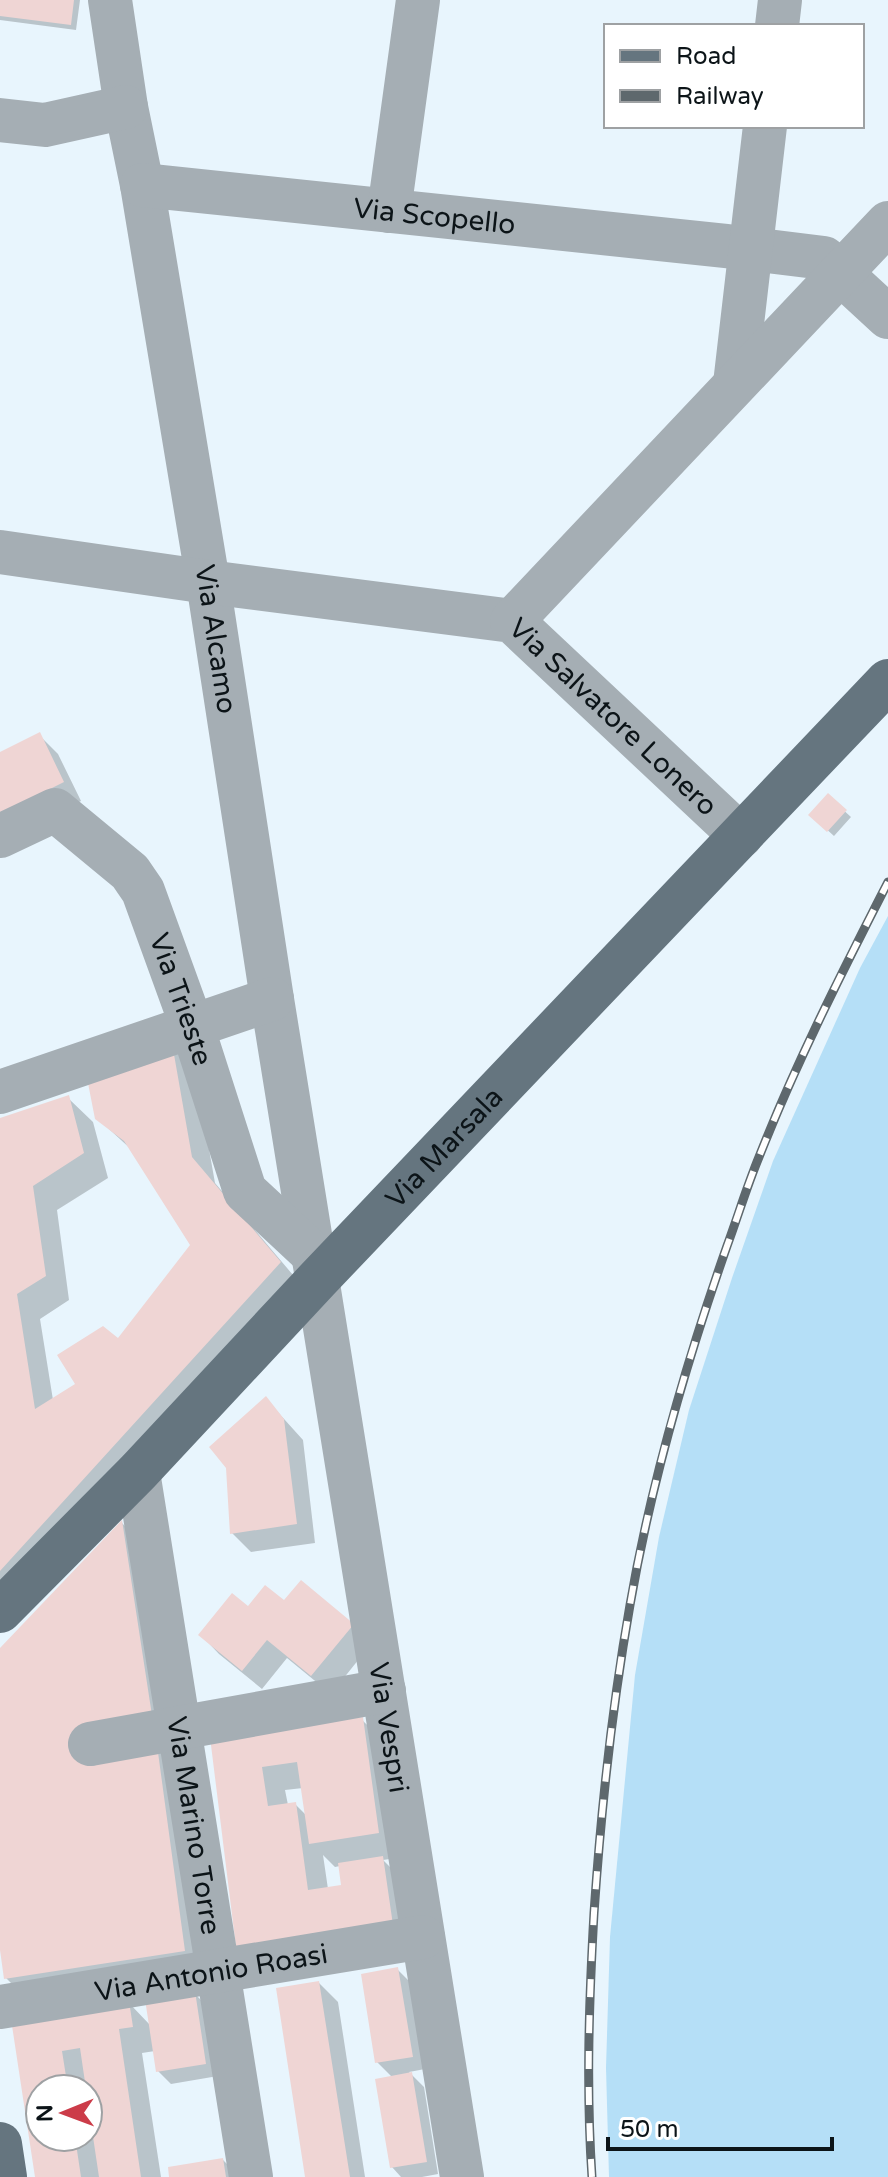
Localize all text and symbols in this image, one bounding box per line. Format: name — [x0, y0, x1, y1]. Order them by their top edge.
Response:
legend — [604, 24, 864, 128]
text: Road — [676, 42, 736, 71]
text: Railway — [676, 82, 764, 111]
street label: Via Scopello — [352, 191, 517, 242]
street label: Via Alcamo — [187, 562, 244, 716]
street label: Via Salvatore Lonero — [502, 611, 724, 823]
street label: Via Trieste — [142, 929, 220, 1070]
street label: Via Marsala — [379, 1080, 510, 1215]
street label: Via Vespri — [361, 1660, 416, 1795]
street label: Via Marino Torre — [159, 1714, 228, 1937]
street label: Via Antonio Roasi — [92, 1937, 330, 2009]
north arrow — [24, 2073, 104, 2153]
scale bar — [608, 2101, 832, 2151]
text: N — [32, 2104, 58, 2122]
text: 50 m — [620, 2115, 678, 2144]

